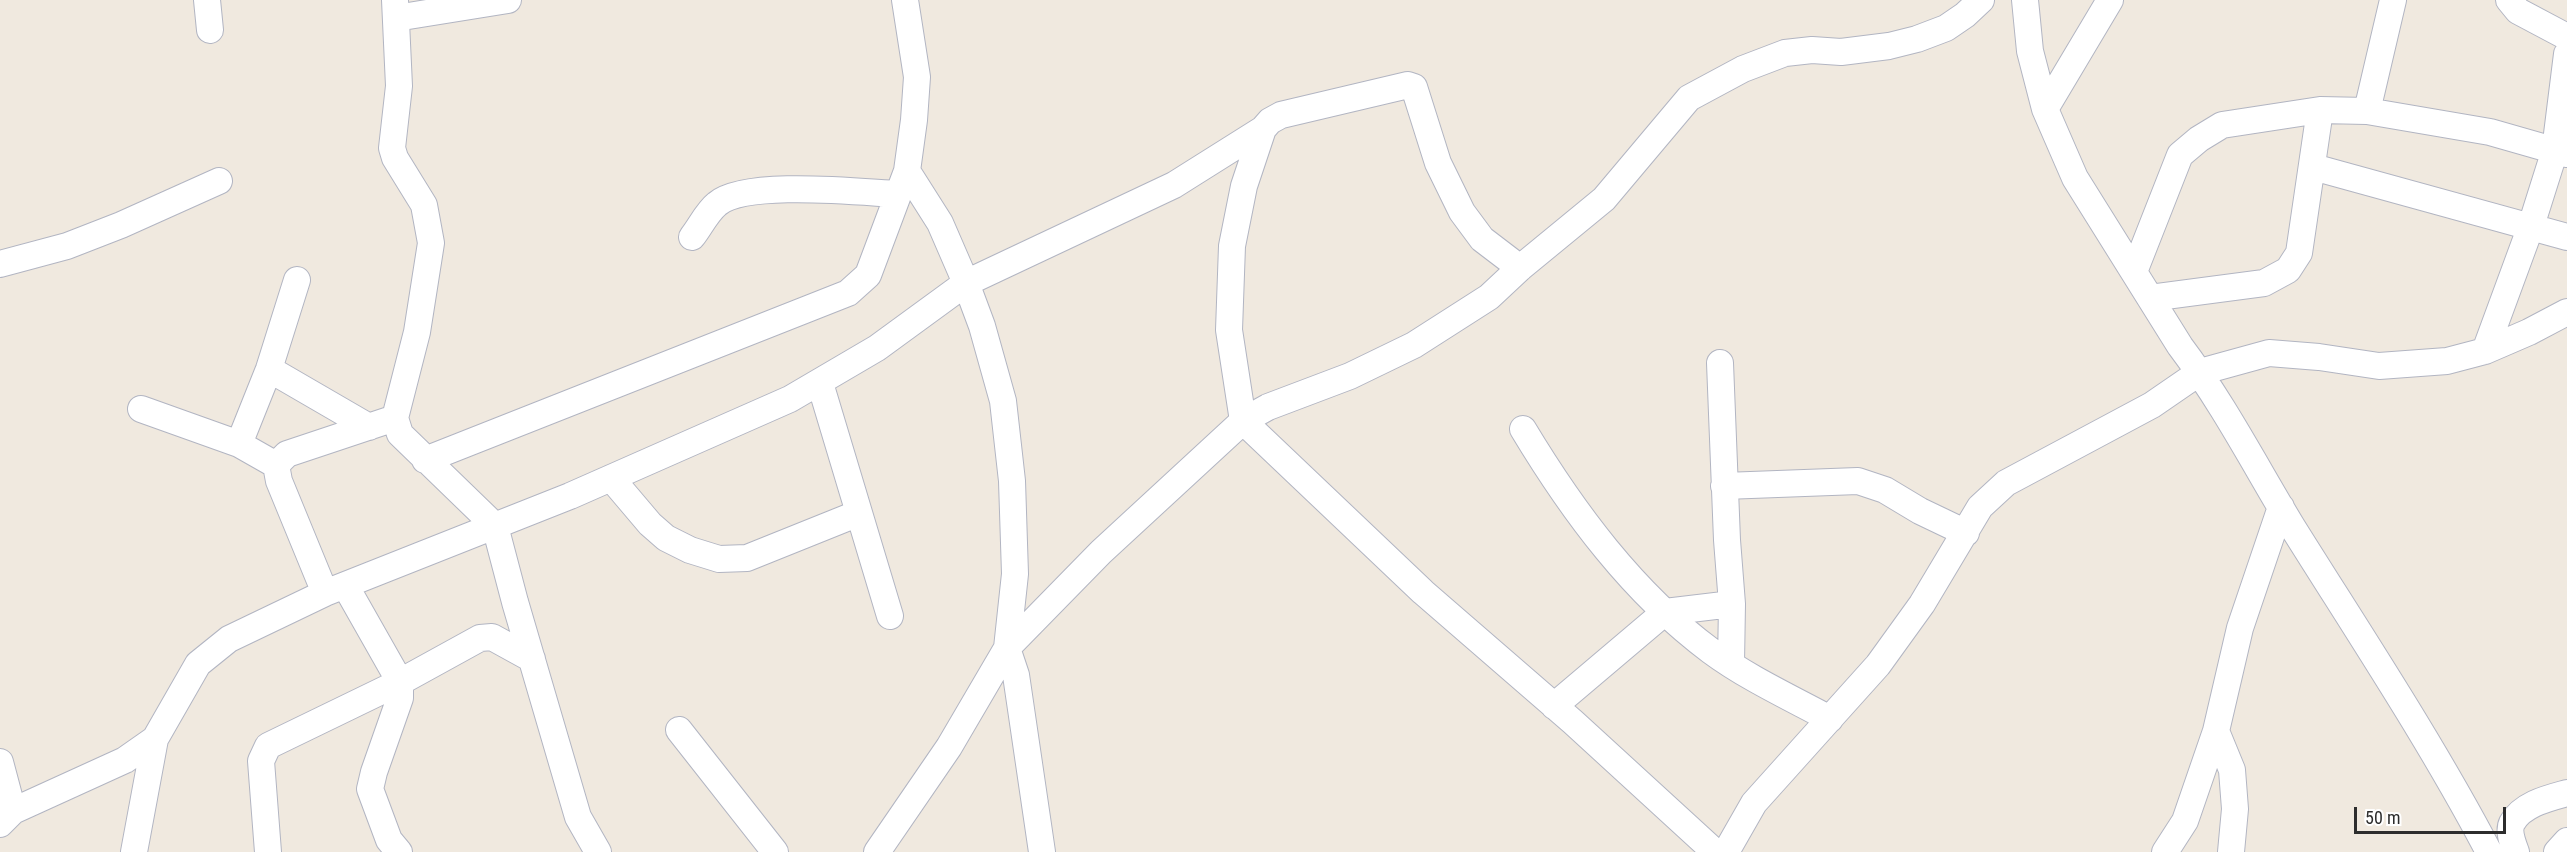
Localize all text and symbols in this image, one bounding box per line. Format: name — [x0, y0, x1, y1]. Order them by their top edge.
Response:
scale bar — [2357, 795, 2508, 833]
text: 50 m — [2365, 807, 2400, 828]

